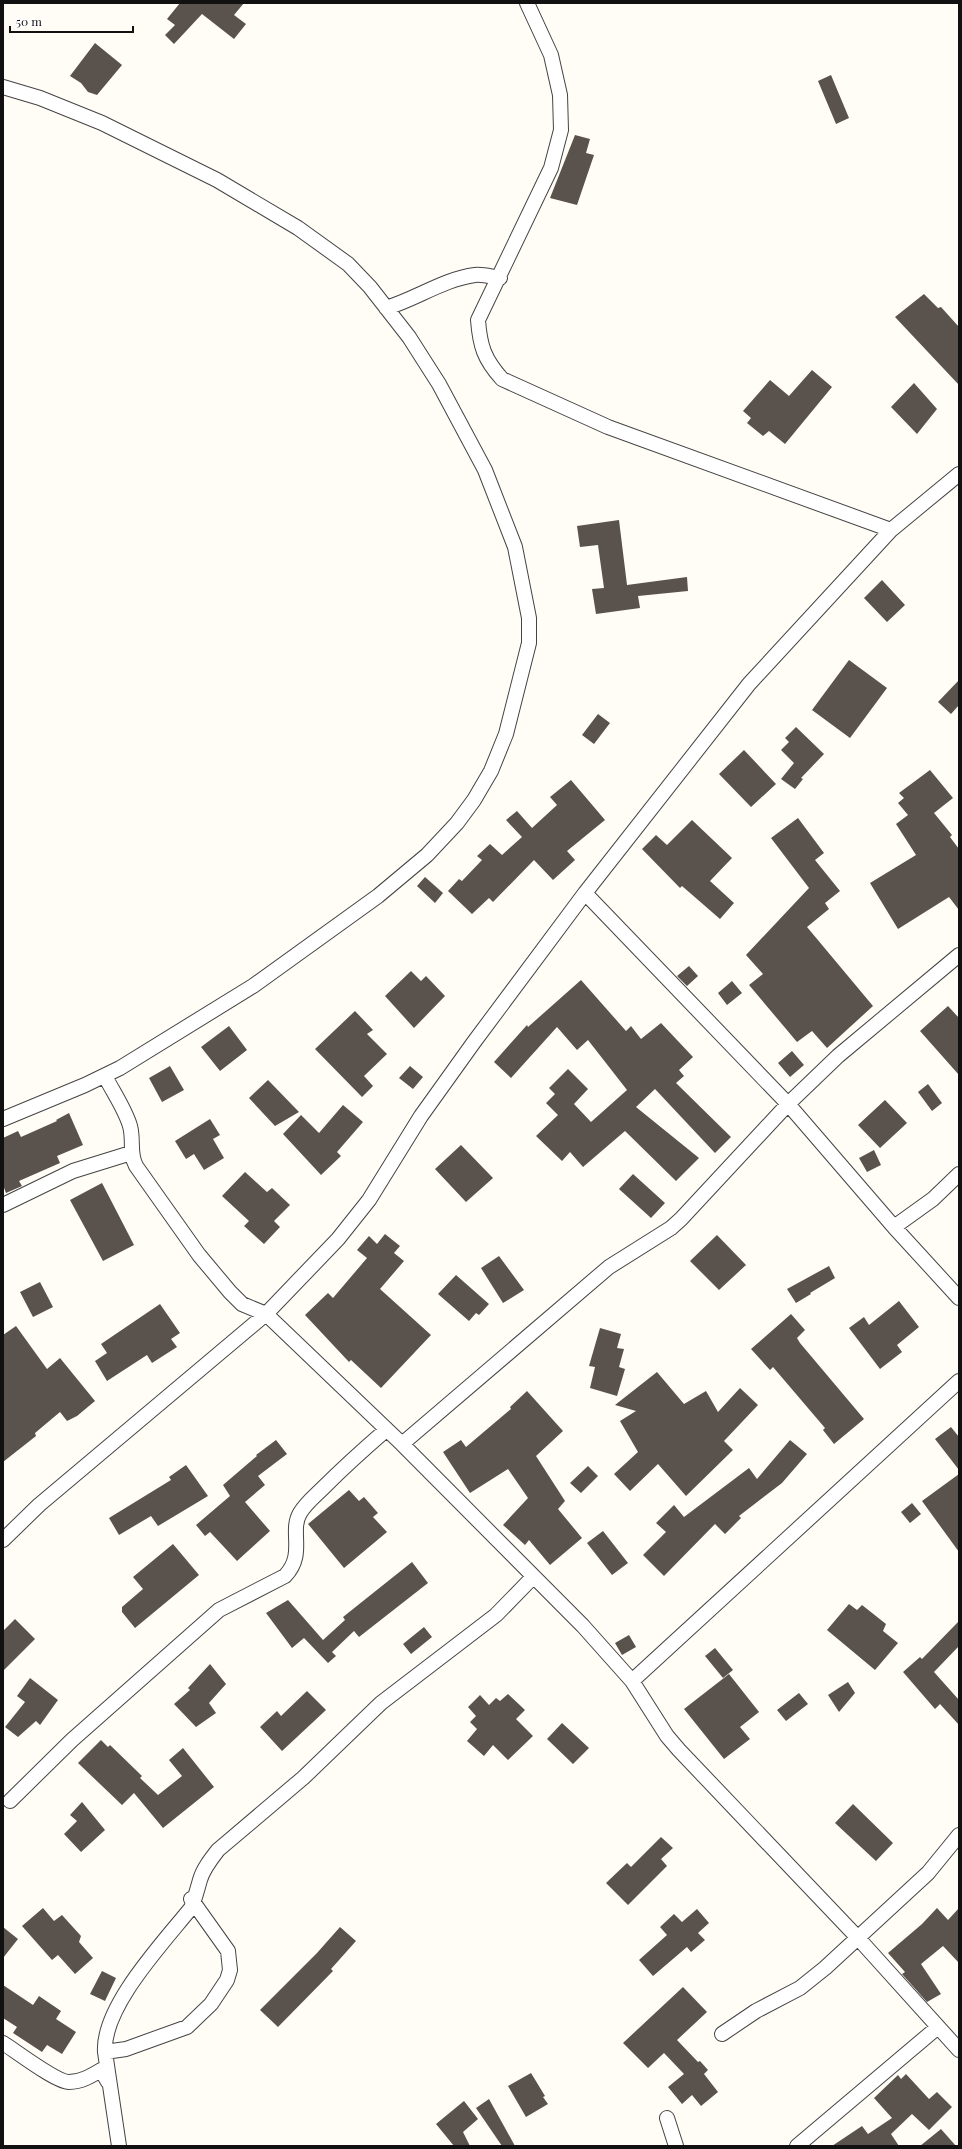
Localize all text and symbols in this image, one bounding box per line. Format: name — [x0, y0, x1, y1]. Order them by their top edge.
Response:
scale bar — [10, 8, 133, 34]
text: 50 m — [16, 13, 42, 29]

